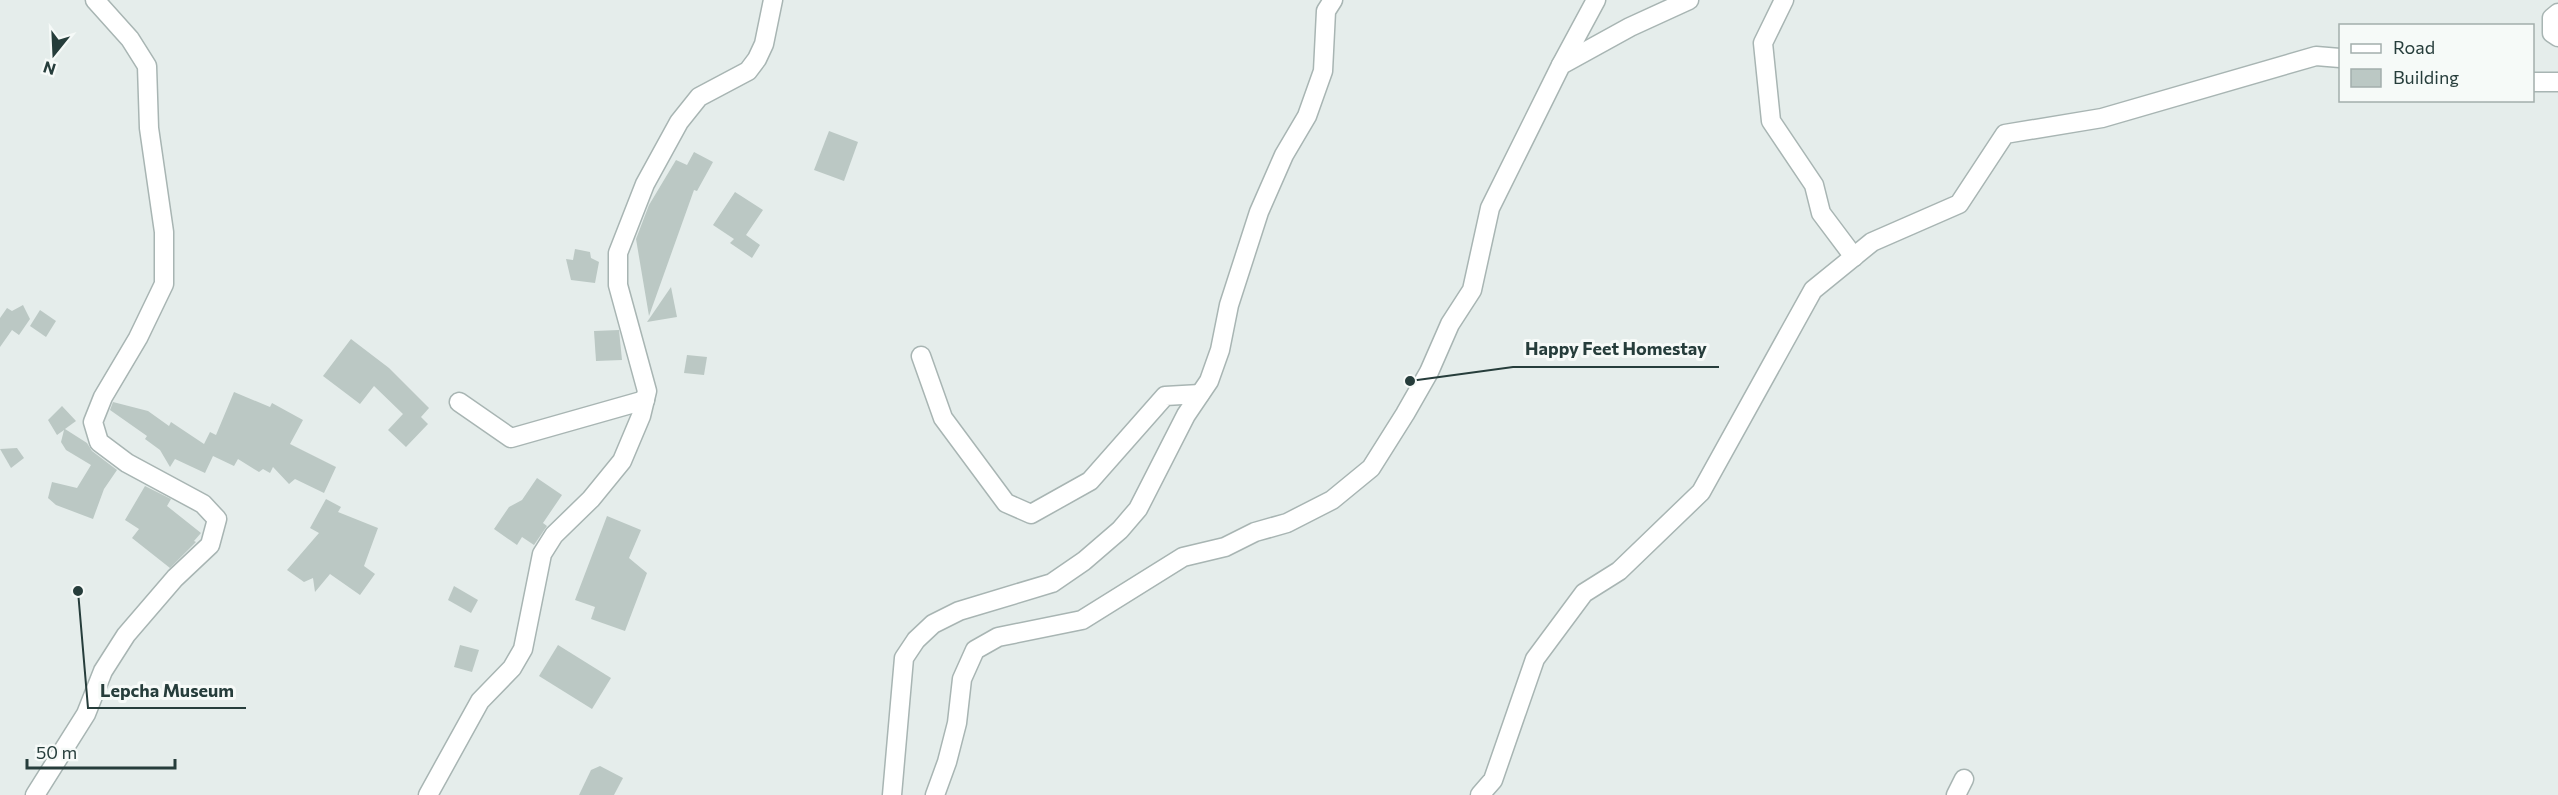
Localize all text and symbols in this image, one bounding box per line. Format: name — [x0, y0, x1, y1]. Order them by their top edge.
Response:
north arrow — [24, 24, 84, 84]
legend — [2339, 24, 2534, 102]
text: Road — [2393, 36, 2435, 58]
text: N — [41, 58, 58, 80]
text: Building — [2393, 66, 2459, 88]
callout: Happy Feet Homestay — [1513, 331, 1719, 367]
text: Happy Feet Homestay — [1525, 337, 1707, 359]
callout: Lepcha Museum — [88, 672, 246, 708]
text: Lepcha Museum — [100, 679, 234, 701]
scale bar — [27, 732, 176, 770]
text: 50 m — [36, 741, 77, 763]

